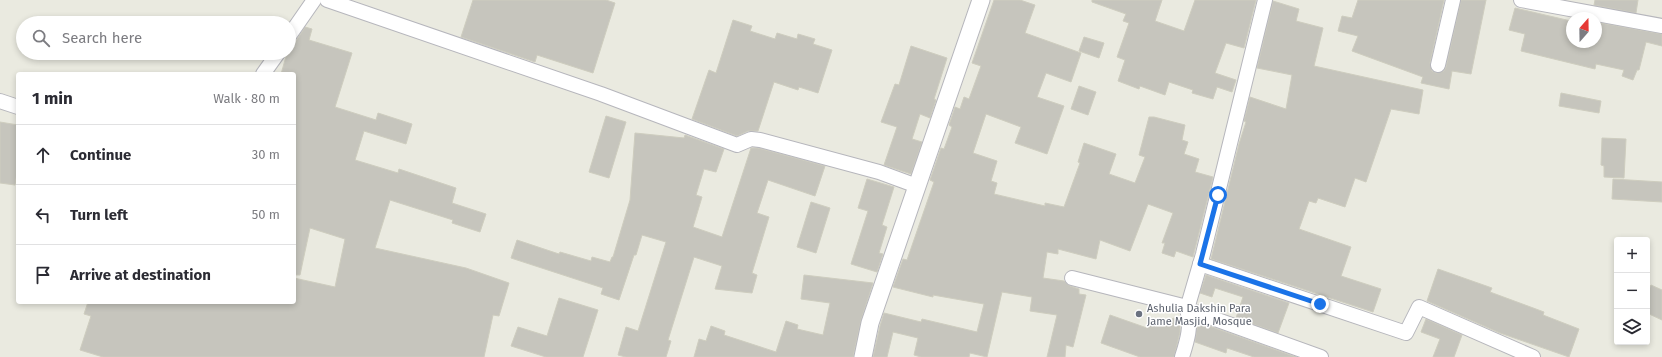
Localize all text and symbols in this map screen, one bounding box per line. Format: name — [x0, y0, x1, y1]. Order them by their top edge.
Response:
north arrow — [1566, 12, 1602, 48]
search box — [16, 16, 296, 60]
icon: search — [30, 27, 52, 49]
text: Search here — [62, 29, 142, 47]
text: 1 min — [32, 88, 73, 109]
text: Walk · 80 m — [213, 91, 280, 106]
icon: ahead — [32, 144, 54, 166]
text: Continue — [70, 146, 131, 164]
text: 30 m — [252, 147, 280, 162]
route start — [1209, 186, 1227, 204]
icon: left — [32, 204, 54, 226]
text: Turn left — [70, 206, 128, 224]
text: 50 m — [252, 207, 280, 222]
map controls — [1614, 237, 1650, 345]
button: + — [1614, 237, 1650, 273]
icon: arrive — [32, 264, 54, 286]
text: Arrive at destination — [70, 266, 211, 284]
button: − — [1614, 273, 1650, 309]
route end — [1311, 295, 1329, 313]
place label: Ashulia Dakshin Para Jame Masjid, Mosque — [1147, 302, 1252, 328]
marker: Ashulia Dakshin Para Jame Masjid, Mosque — [1134, 309, 1144, 319]
button: layers — [1614, 309, 1650, 345]

